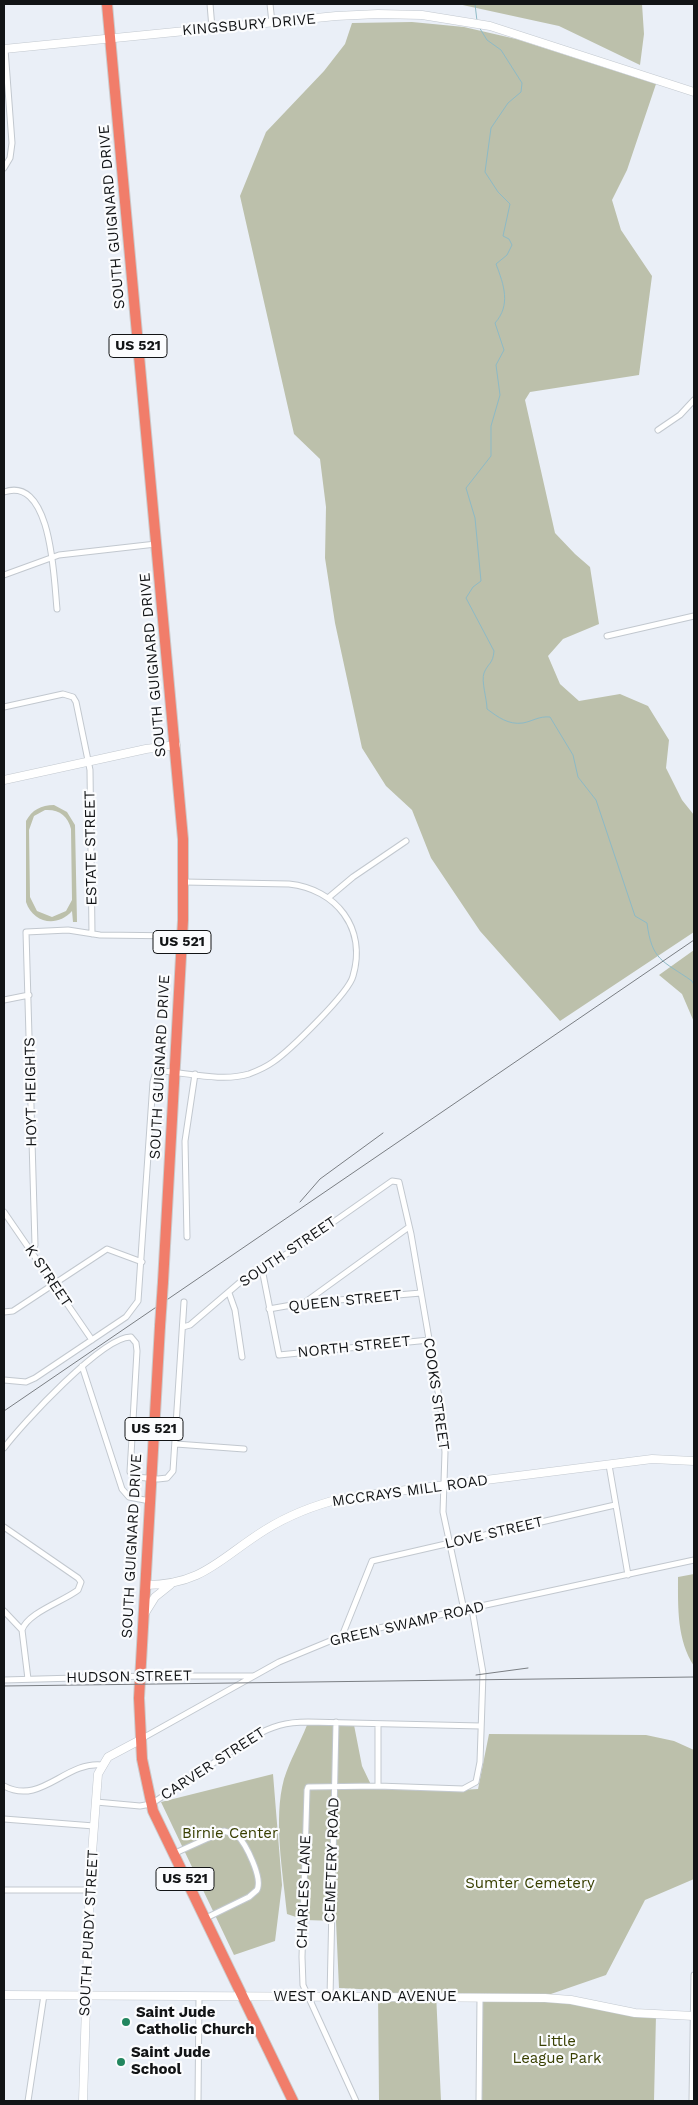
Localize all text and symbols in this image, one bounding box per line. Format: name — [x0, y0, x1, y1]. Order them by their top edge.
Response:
street label: KINGSBURY DRIVE — [181, 10, 317, 40]
street label: SOUTH GUIGNARD DRIVE — [95, 124, 129, 310]
road number: US 521 — [109, 334, 167, 358]
street label: SOUTH GUIGNARD DRIVE — [136, 572, 170, 758]
street label: ESTATE STREET — [81, 790, 101, 906]
road number: US 521 — [153, 930, 211, 954]
street label: SOUTH GUIGNARD DRIVE — [146, 974, 174, 1160]
street label: HOYT HEIGHTS — [21, 1037, 41, 1147]
street label: SOUTH STREET — [236, 1213, 340, 1291]
street label: K STREET — [21, 1241, 75, 1311]
street label: QUEEN STREET — [288, 1286, 402, 1316]
street label: NORTH STREET — [297, 1332, 411, 1362]
street label: COOKS STREET — [419, 1337, 453, 1451]
road number: US 521 — [125, 1418, 183, 1440]
street label: SOUTH GUIGNARD DRIVE — [118, 1453, 146, 1639]
street label: MCCRAYS MILL ROAD — [331, 1471, 489, 1511]
street label: LOVE STREET — [443, 1513, 545, 1553]
street label: GREEN SWAMP ROAD — [328, 1597, 486, 1651]
street label: HUDSON STREET — [66, 1667, 192, 1687]
street label: CARVER STREET — [157, 1724, 269, 1804]
street label: CEMETERY ROAD — [321, 1797, 343, 1923]
park label: Birnie Center — [182, 1825, 278, 1843]
street label: CHARLES LANE — [293, 1835, 315, 1949]
street label: SOUTH PURDY STREET — [76, 1849, 102, 2017]
road number: US 521 — [156, 1868, 214, 1890]
park label: Sumter Cemetery — [465, 1875, 595, 1893]
street label: WEST OAKLAND AVENUE — [273, 1988, 457, 2006]
place label: Saint Jude Catholic Church — [136, 2004, 255, 2039]
marker: Saint Jude Catholic Church — [120, 2016, 132, 2028]
park label: Little League Park — [512, 2033, 602, 2068]
place label: Saint Jude School — [131, 2044, 210, 2079]
marker: Saint Jude School — [115, 2056, 127, 2068]

